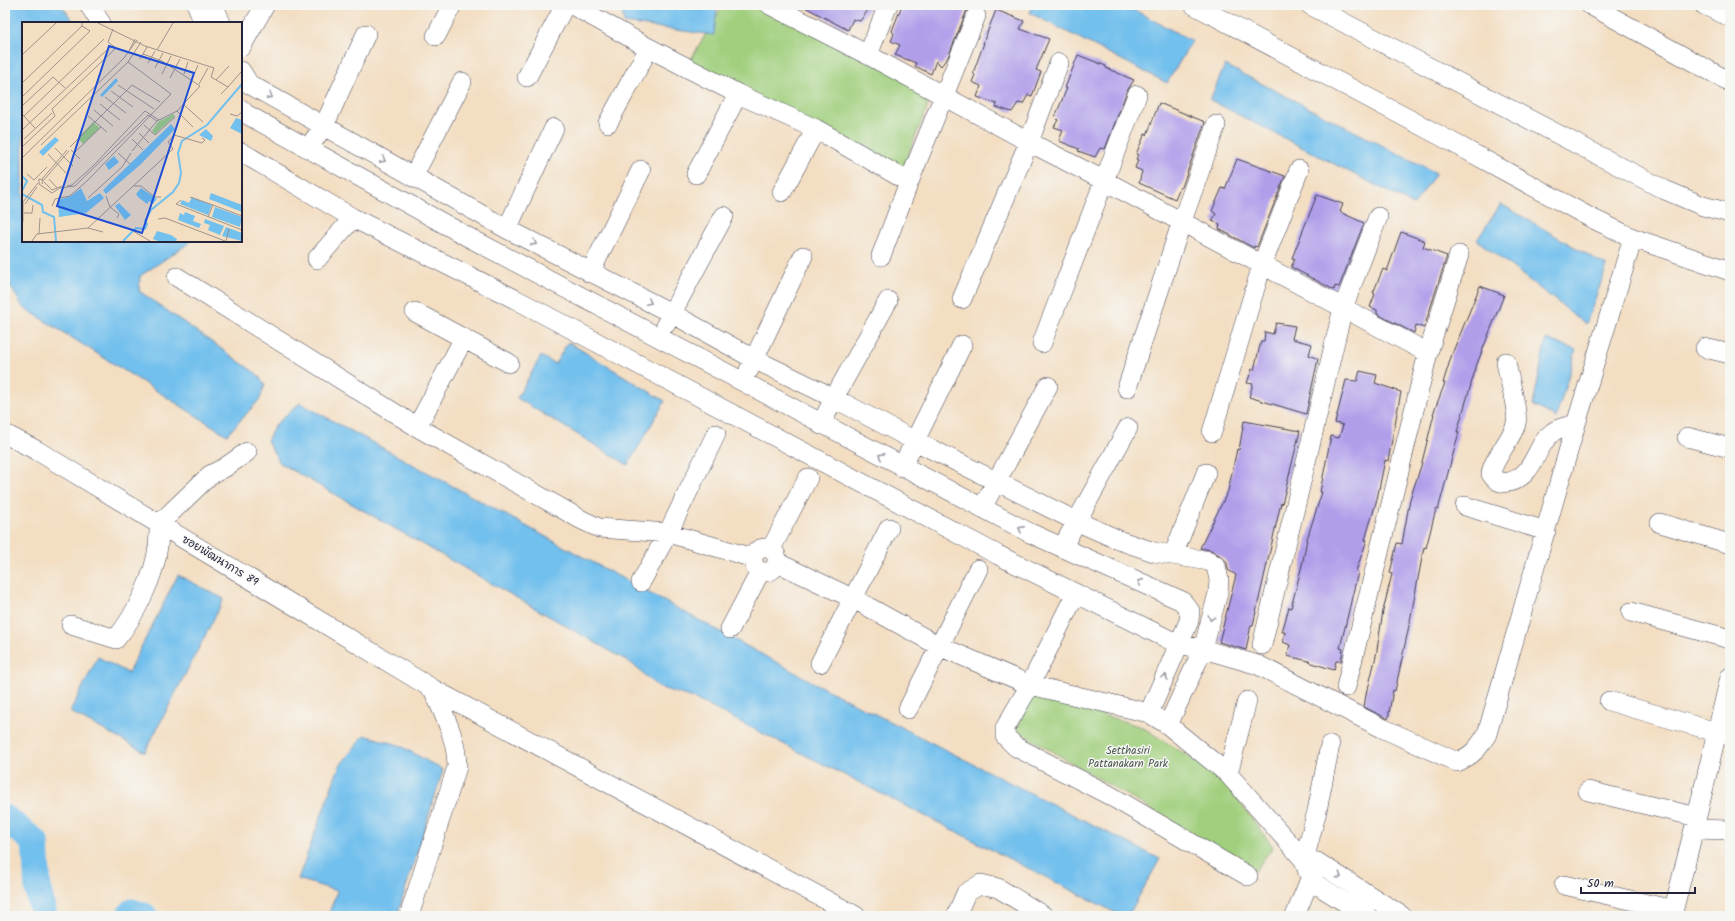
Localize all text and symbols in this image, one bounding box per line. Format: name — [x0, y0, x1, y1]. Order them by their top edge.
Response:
inset map — [22, 22, 242, 242]
one-way arrow — [266, 91, 273, 98]
one-way arrow — [379, 155, 386, 162]
one-way arrow — [529, 238, 537, 246]
one-way arrow — [645, 297, 652, 305]
one-way arrow — [878, 453, 886, 461]
one-way arrow — [1018, 526, 1026, 534]
street label: ซอยพัฒนาการ 89 — [178, 531, 262, 591]
one-way arrow — [1137, 579, 1144, 587]
one-way arrow — [1207, 614, 1216, 621]
one-way arrow — [1160, 674, 1168, 682]
park label: Setthasiri Pattanakarn Park — [1088, 742, 1169, 773]
scale bar — [1581, 869, 1695, 895]
one-way arrow — [1334, 871, 1341, 878]
text: 50 m — [1587, 874, 1614, 893]

